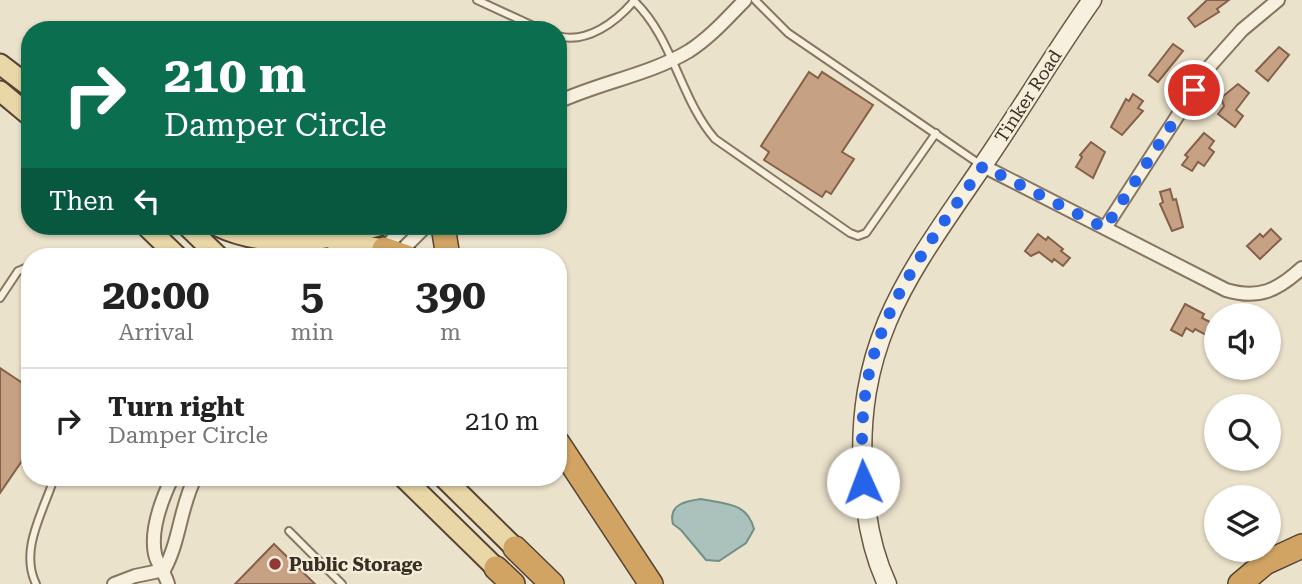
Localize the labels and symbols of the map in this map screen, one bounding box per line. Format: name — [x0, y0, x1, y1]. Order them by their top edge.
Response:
street label: Tinker Road — [990, 45, 1066, 146]
pin — [1164, 60, 1224, 120]
position arrow — [826, 445, 900, 519]
place label: Public Storage — [289, 554, 423, 575]
marker: Public Storage — [267, 556, 283, 572]

